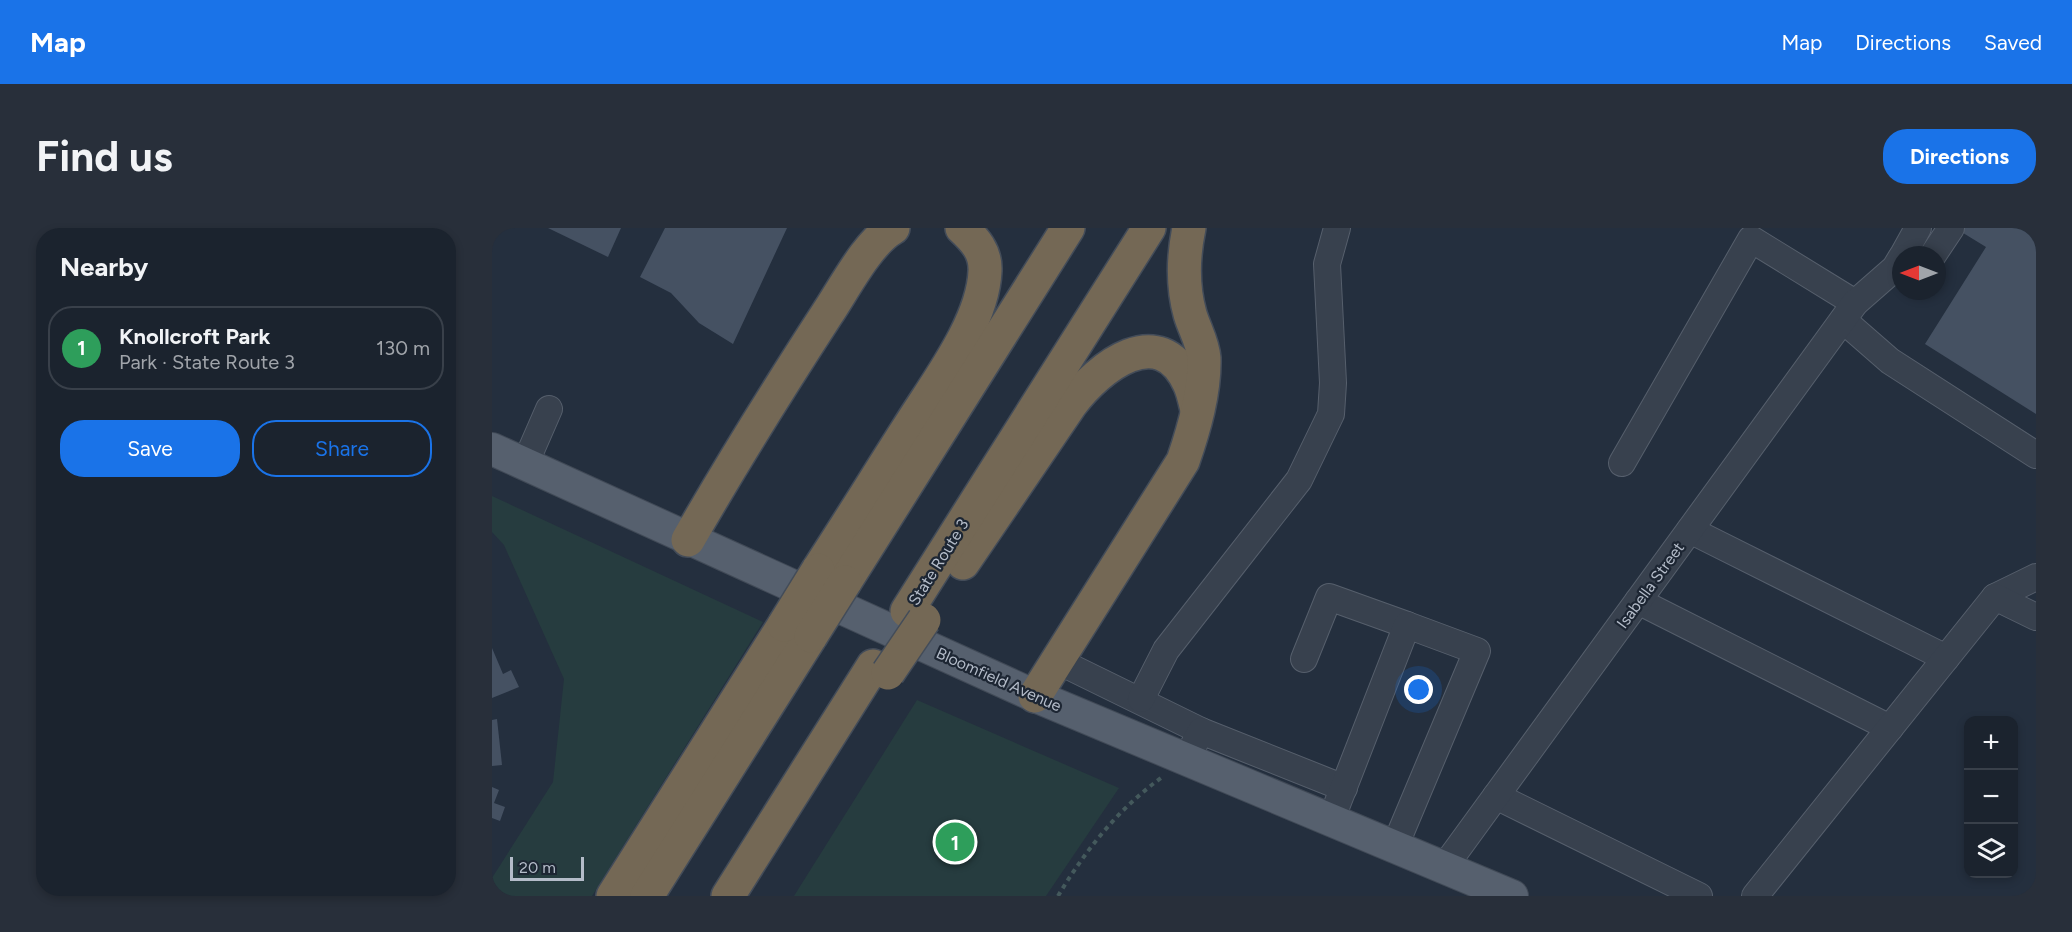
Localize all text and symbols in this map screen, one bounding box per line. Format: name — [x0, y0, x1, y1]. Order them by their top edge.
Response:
text: Map — [30, 25, 86, 59]
text: Map — [1781, 30, 1822, 55]
text: Directions — [1855, 30, 1951, 55]
text: Saved — [1984, 30, 2042, 55]
button: Directions — [1883, 129, 2036, 184]
text: Find us — [36, 131, 173, 182]
north arrow — [1892, 246, 1946, 300]
text: Nearby — [60, 251, 148, 283]
text: Knollcroft Park — [119, 323, 270, 350]
text: 1 — [77, 336, 86, 360]
text: 130 m — [376, 336, 430, 360]
text: Park · State Route 3 — [119, 350, 295, 374]
button: Save — [60, 420, 240, 477]
button: Share — [252, 420, 432, 477]
street label: State Route 3 — [904, 516, 973, 609]
street label: Isabella Street — [1613, 538, 1688, 632]
street label: Bloomfield Avenue — [933, 643, 1064, 716]
your location — [1404, 675, 1433, 704]
map controls — [1964, 716, 2018, 878]
button: + — [1964, 716, 2018, 770]
button: − — [1964, 770, 2018, 824]
pin: 1 — [936, 820, 974, 864]
button: layers — [1964, 824, 2018, 878]
scale bar — [510, 854, 584, 882]
text: 20 m — [519, 858, 556, 877]

